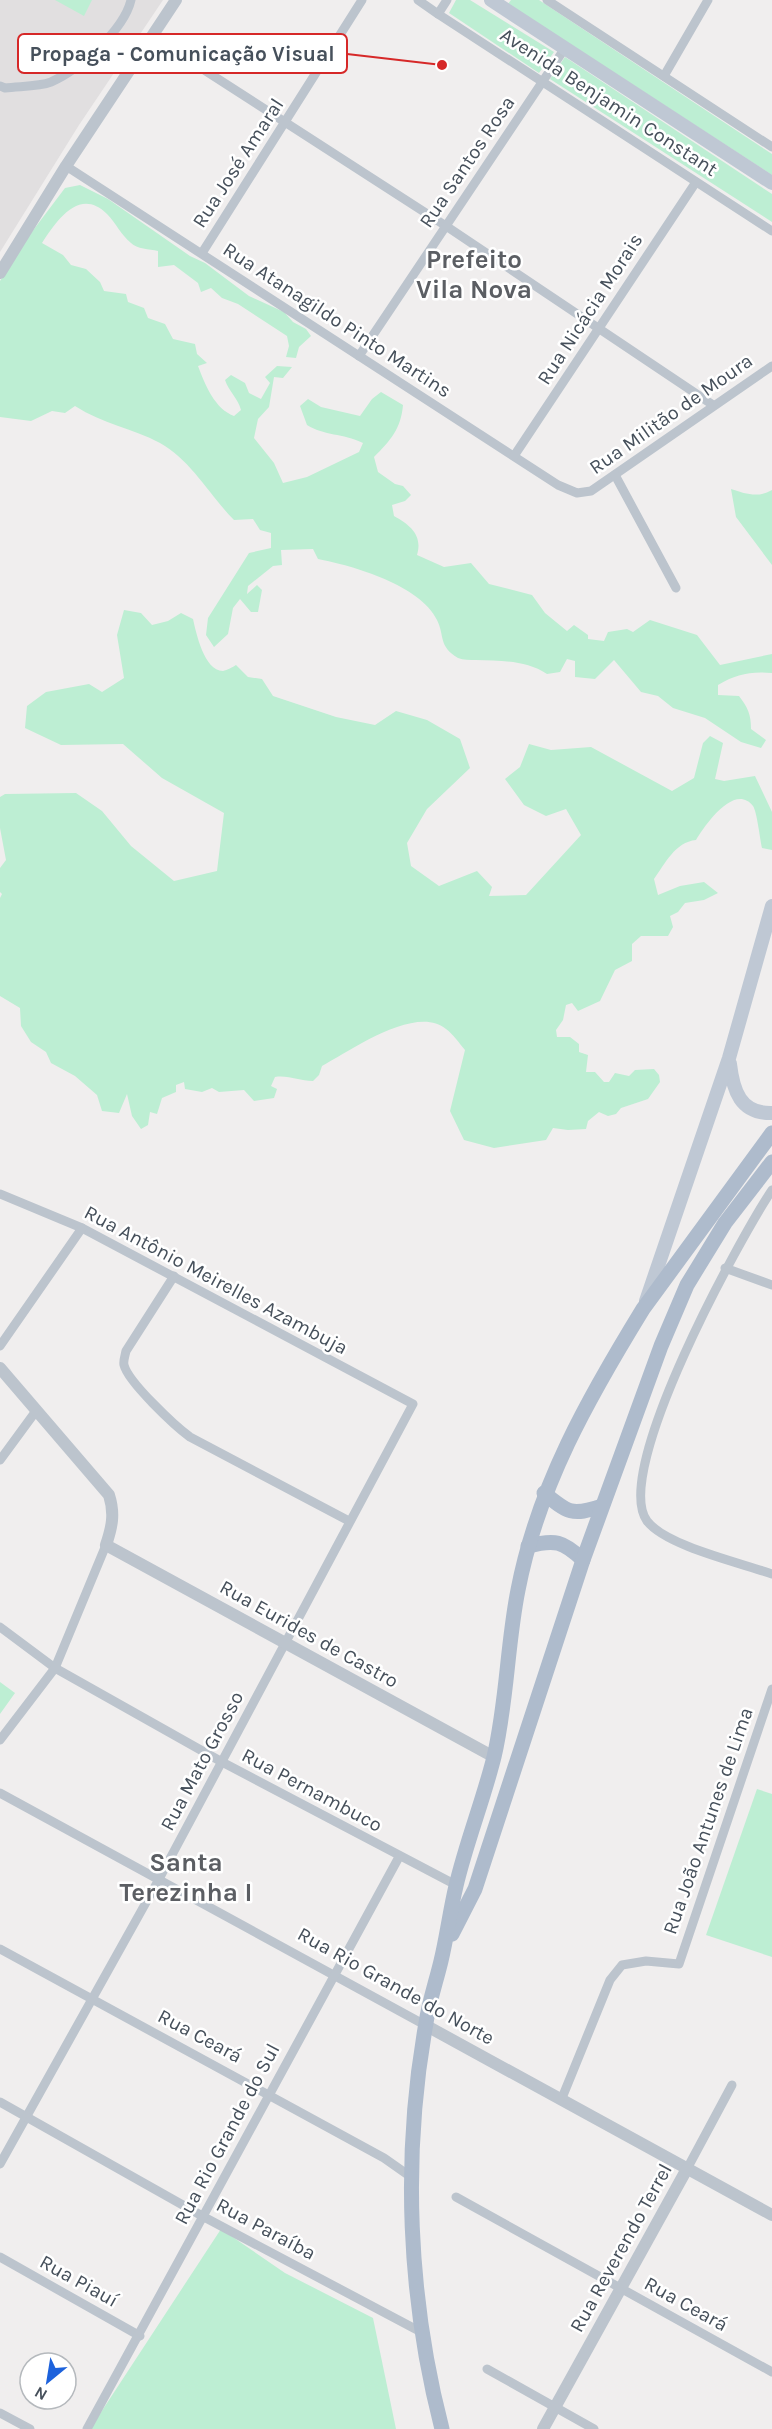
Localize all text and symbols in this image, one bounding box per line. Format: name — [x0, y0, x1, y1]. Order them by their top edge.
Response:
street label: Avenida Benjamin Constant — [496, 23, 722, 181]
callout: Propaga - Comunicação Visual — [18, 34, 347, 73]
text: Propaga - Comunicação Visual — [29, 42, 335, 66]
street label: Rua Santos Rosa — [414, 92, 520, 232]
street label: Rua José Amaral — [188, 94, 288, 232]
street label: Rua Nicácia Morais — [533, 229, 647, 389]
street label: Rua Atanagildo Pinto Martins — [219, 238, 455, 402]
district label: Prefeito Vila Nova — [416, 244, 532, 305]
street label: Rua Militão de Moura — [585, 349, 757, 479]
street label: Rua Antônio Meirelles Azambuja — [80, 1201, 352, 1359]
street label: Rua Eurides de Castro — [216, 1575, 402, 1693]
street label: Rua Mato Grosso — [156, 1687, 248, 1835]
street label: Rua João Antunes de Lima — [658, 1705, 758, 1937]
street label: Rua Pernambuco — [238, 1743, 386, 1837]
district label: Santa Terezinha I — [120, 1847, 252, 1908]
street label: Rua Rio Grande do Norte — [294, 1922, 498, 2050]
street label: Rua Ceará — [154, 2004, 246, 2068]
street label: Rua Rio Grande do Sul — [170, 2040, 284, 2228]
street label: Rua Reverendo Terrel — [565, 2160, 677, 2336]
street label: Rua Paraíba — [212, 2193, 320, 2265]
street label: Rua Piauí — [36, 2250, 122, 2312]
street label: Rua Ceará — [640, 2272, 732, 2336]
north arrow — [18, 2351, 78, 2411]
text: N — [31, 2382, 50, 2405]

